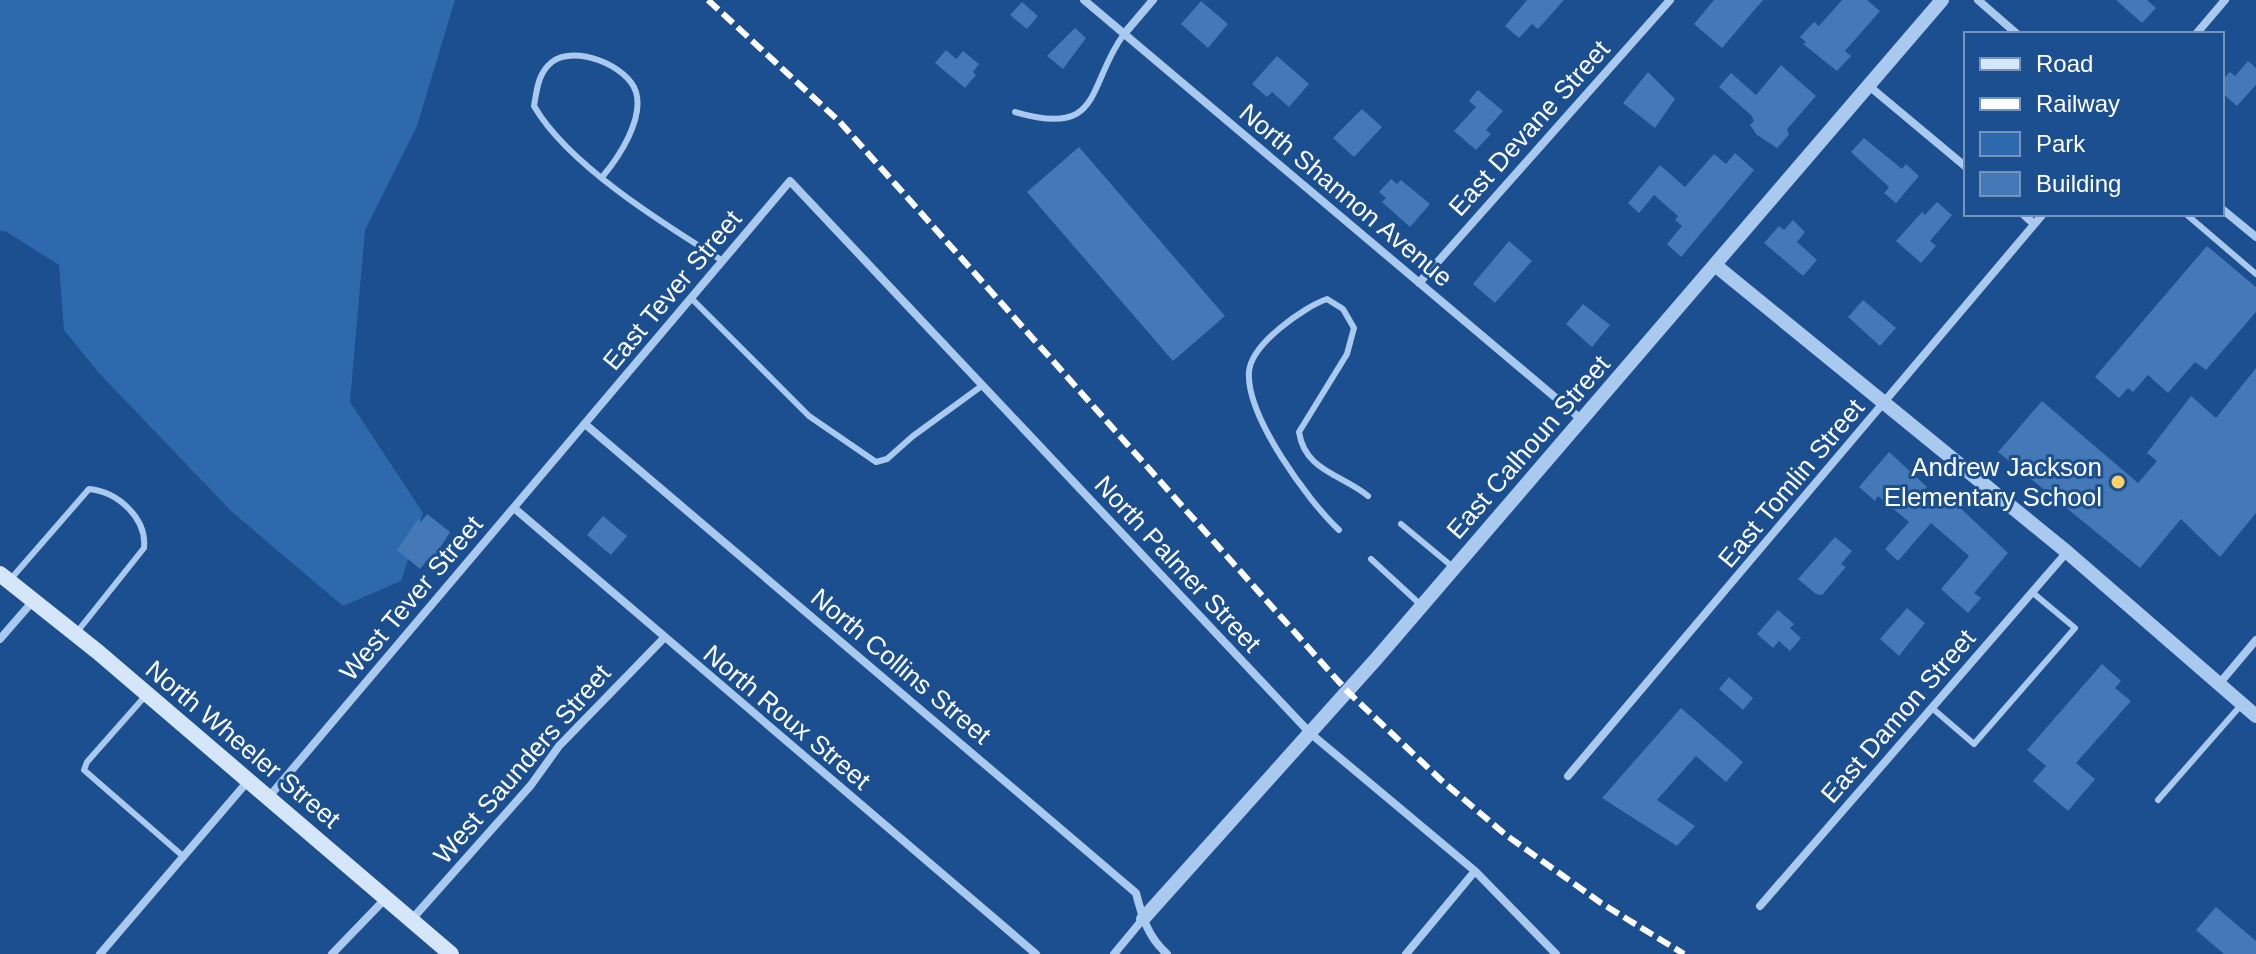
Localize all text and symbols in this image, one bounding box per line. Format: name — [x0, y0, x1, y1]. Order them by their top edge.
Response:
legend — [1964, 32, 2224, 216]
street label: East Devane Street — [1442, 34, 1616, 222]
text: Road — [2036, 50, 2093, 77]
text: Railway — [2036, 90, 2120, 117]
street label: North Shannon Avenue — [1234, 97, 1458, 293]
text: Park — [2036, 130, 2086, 157]
text: Building — [2036, 170, 2121, 197]
street label: East Tever Street — [597, 204, 748, 376]
street label: East Calhoun Street — [1440, 349, 1616, 545]
street label: East Tomlin Street — [1712, 392, 1871, 573]
place label: Andrew Jackson Elementary School — [1884, 452, 2102, 512]
street label: North Palmer Street — [1089, 470, 1268, 659]
marker: Andrew Jackson Elementary School — [2109, 473, 2127, 491]
street label: West Tever Street — [333, 509, 489, 686]
street label: North Collins Street — [805, 582, 998, 750]
street label: East Damon Street — [1815, 623, 1982, 809]
street label: North Roux Street — [698, 639, 877, 796]
street label: North Wheeler Street — [140, 654, 347, 834]
street label: West Saunders Street — [427, 658, 617, 870]

